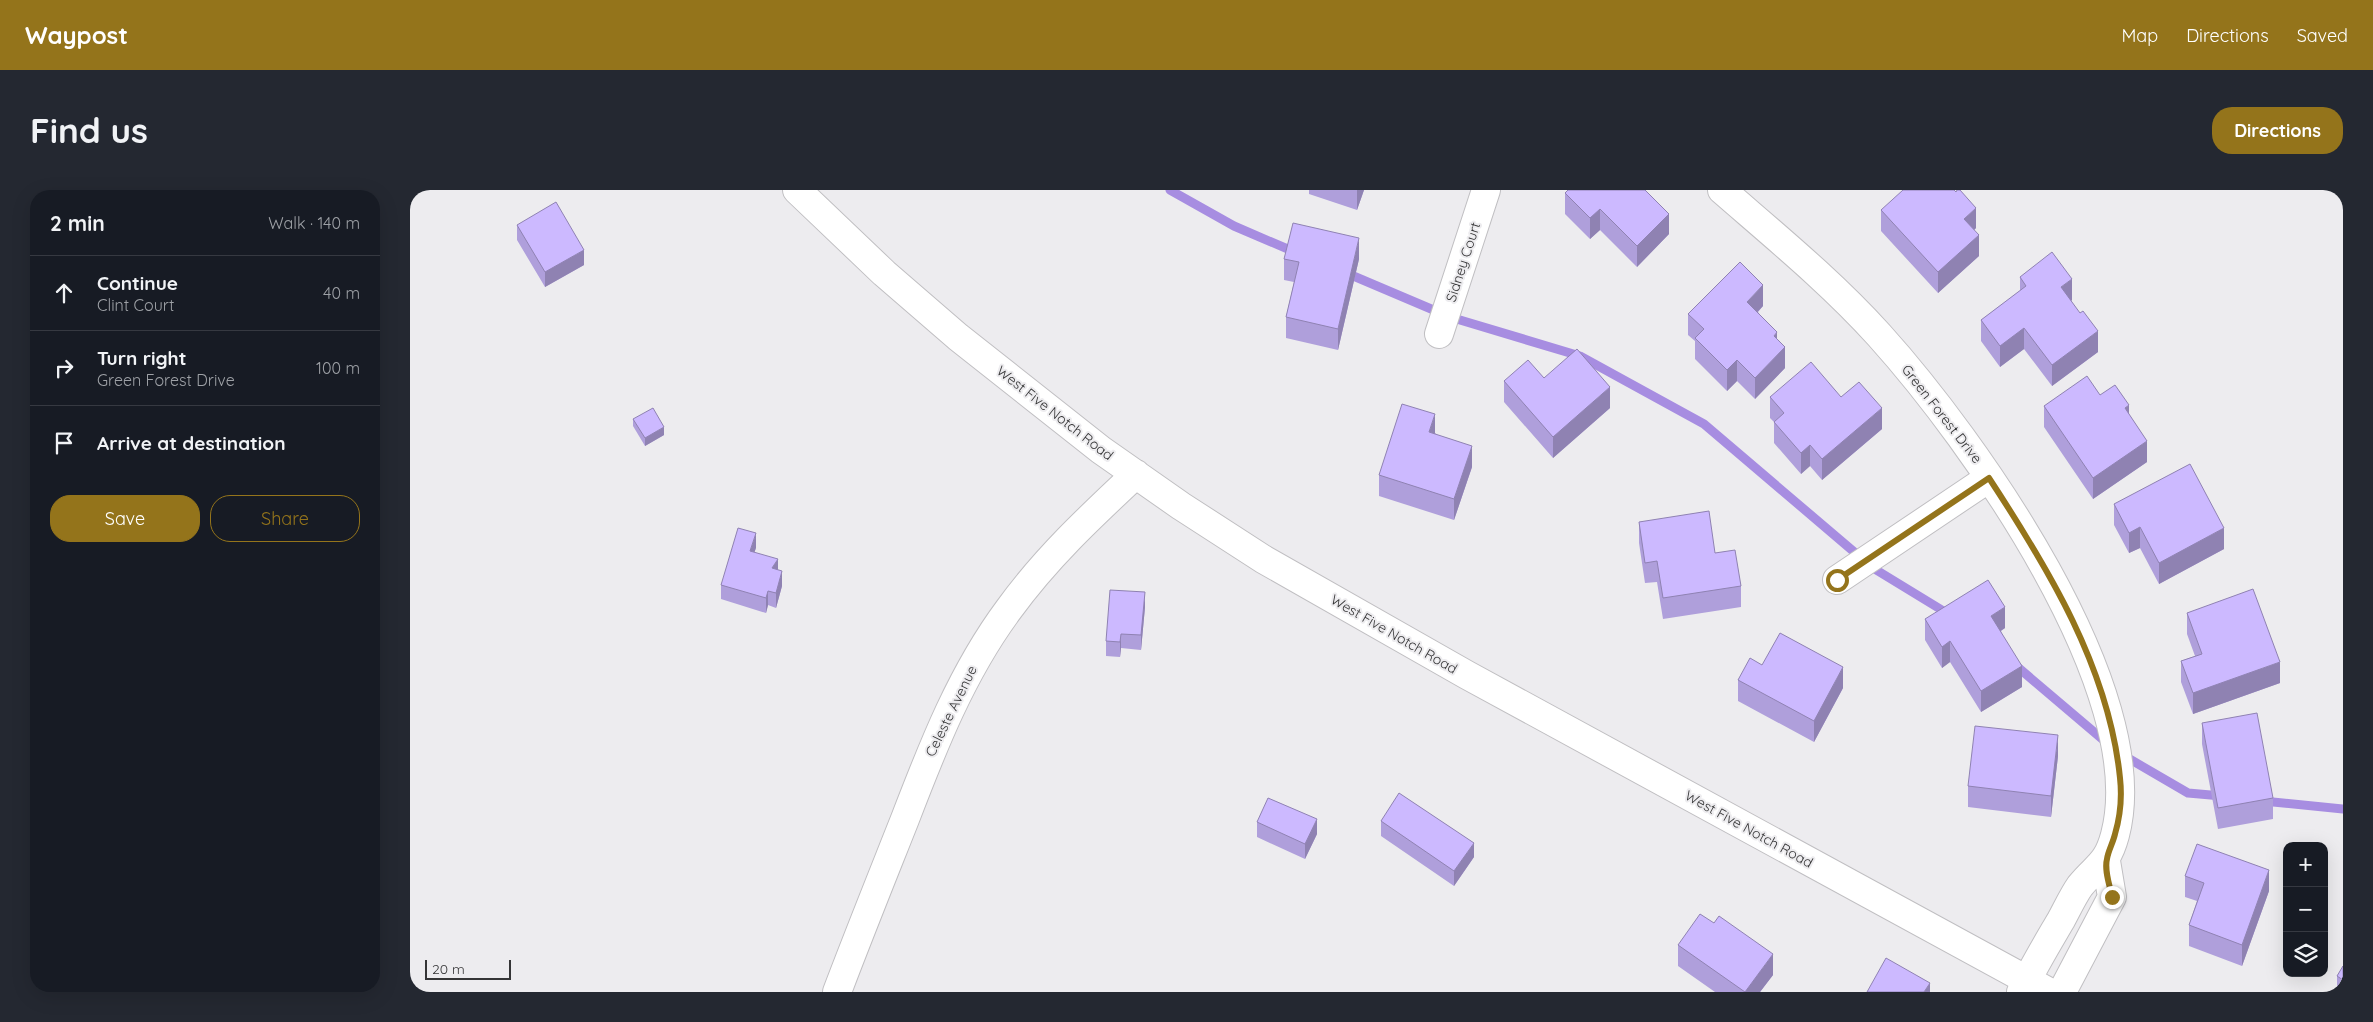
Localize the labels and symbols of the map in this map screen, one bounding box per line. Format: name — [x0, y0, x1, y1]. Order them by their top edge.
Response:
street label: Sidney Court — [1442, 220, 1484, 304]
street label: Green Forest Drive — [1898, 361, 1986, 467]
street label: West Five Notch Road — [993, 362, 1117, 464]
route start — [1826, 569, 1849, 592]
street label: West Five Notch Road — [1327, 590, 1461, 678]
street label: Celeste Avenue — [921, 663, 981, 759]
street label: West Five Notch Road — [1682, 786, 1816, 872]
route end — [2101, 886, 2124, 909]
scale bar — [425, 957, 511, 980]

